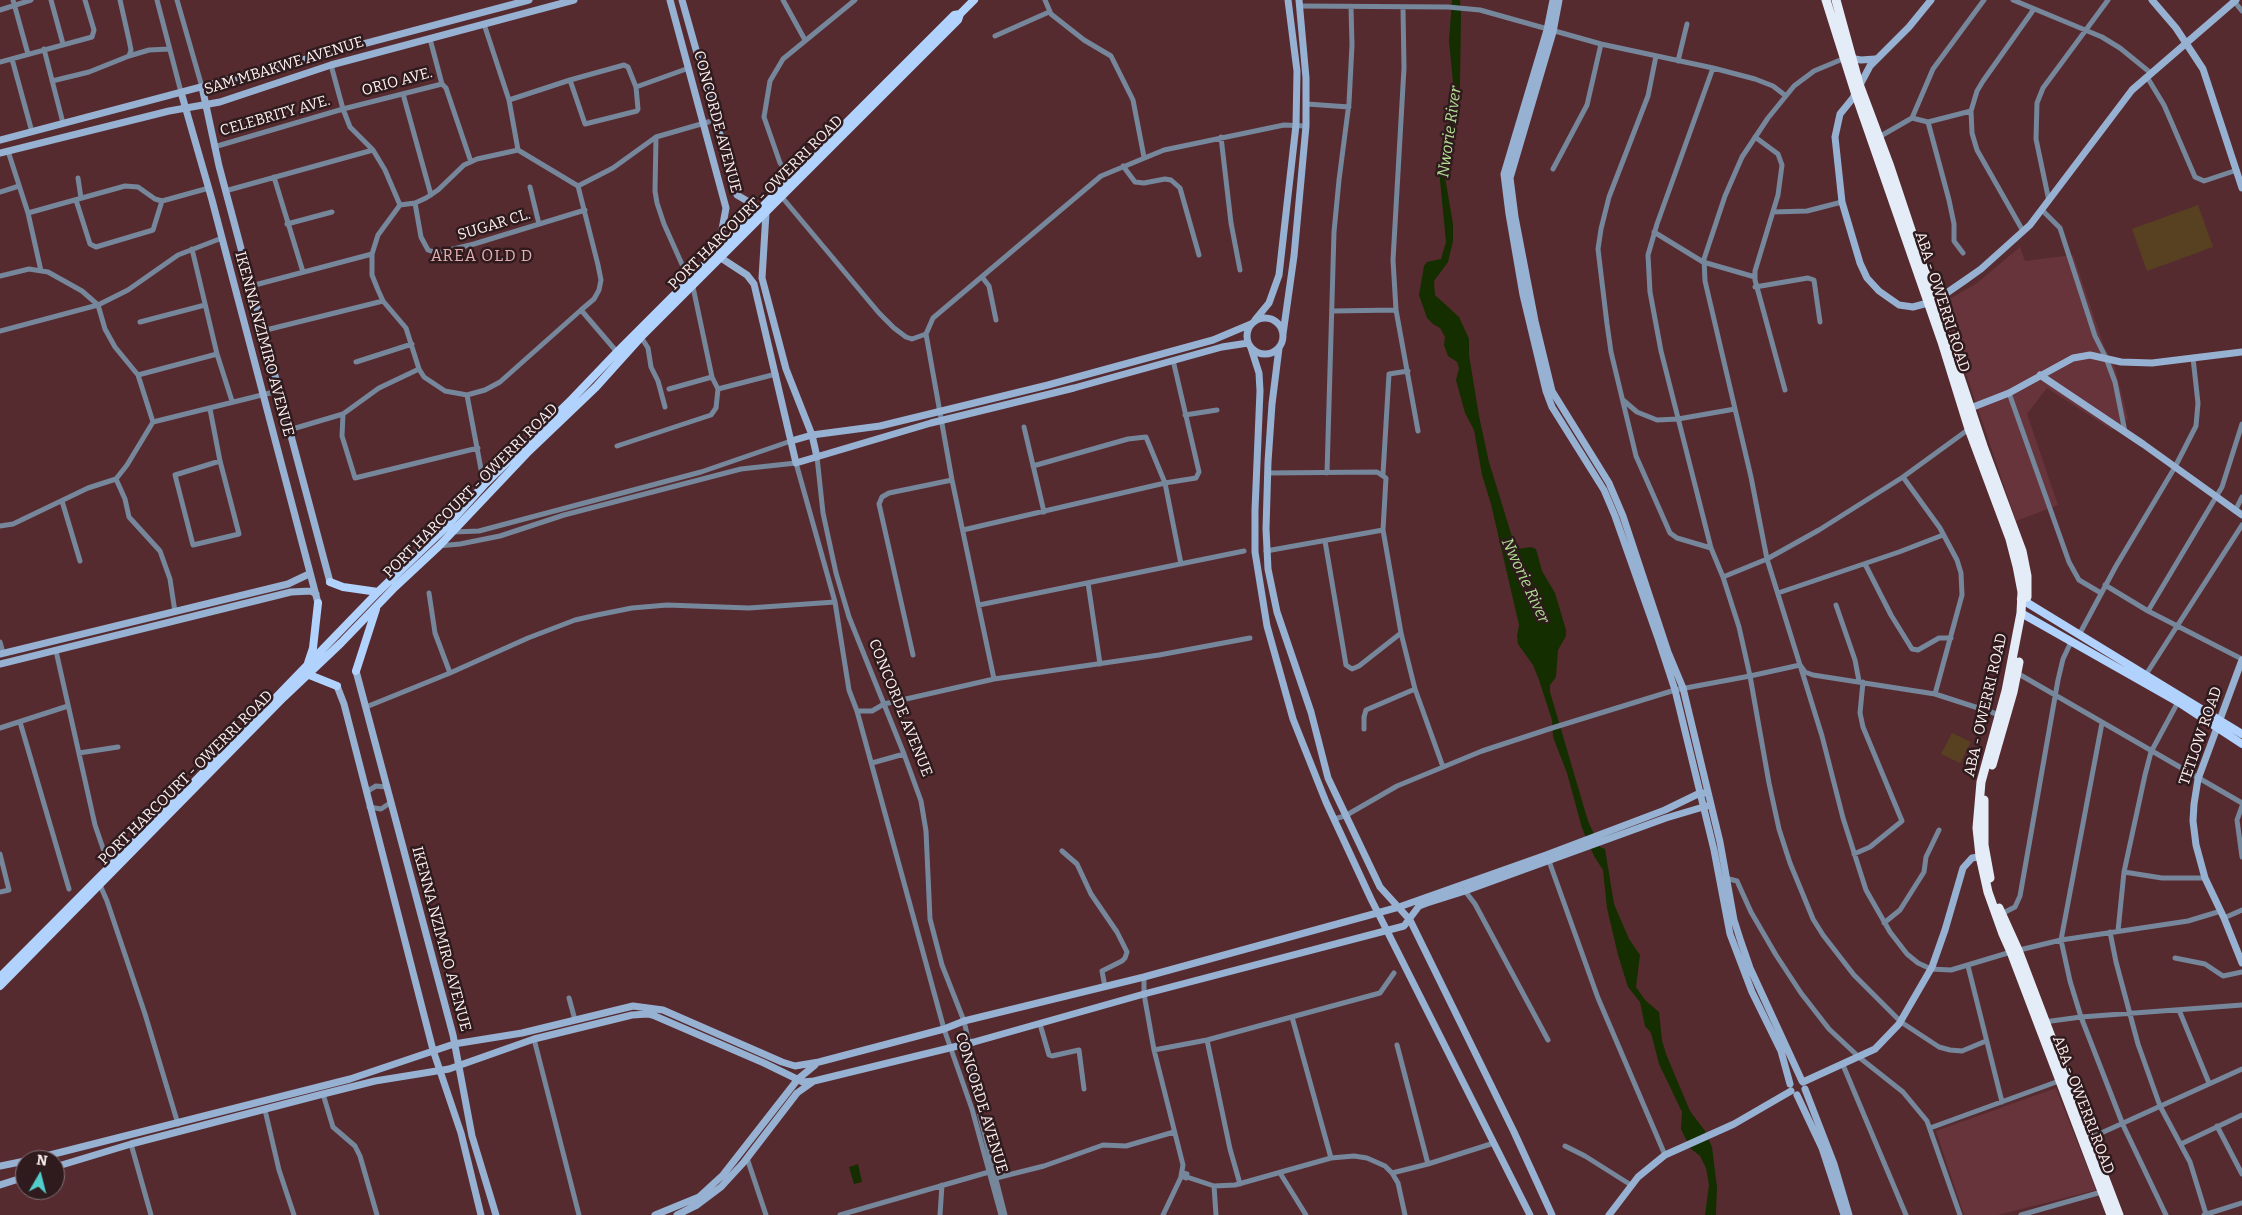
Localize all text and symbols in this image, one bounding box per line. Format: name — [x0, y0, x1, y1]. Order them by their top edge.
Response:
street label: SAM MBAKWE AVENUE — [202, 33, 366, 99]
street label: CONCORDE AVENUE — [689, 49, 745, 195]
street label: ORIO AVE. — [360, 64, 434, 100]
water label: Nworie River — [1434, 85, 1466, 179]
street label: CELEBRITY AVE. — [218, 92, 332, 140]
street label: PORT HARCOURT - OWERRI ROAD — [665, 112, 847, 294]
street label: SUGAR CL. — [455, 205, 533, 245]
street label: ABA - OWERRI ROAD — [1911, 229, 1973, 375]
district label: AREA OLD D — [429, 247, 535, 267]
street label: IKENNA NZIMIRO AVENUE — [231, 249, 297, 439]
street label: PORT HARCOURT - OWERRI ROAD — [380, 400, 562, 582]
water label: Nworie River — [1497, 535, 1553, 627]
street label: ABA - OWERRI ROAD — [1961, 631, 2011, 779]
street label: CONCORDE AVENUE — [864, 637, 936, 779]
street label: TETLOW ROAD — [2176, 684, 2226, 788]
street label: PORT HARCOURT - OWERRI ROAD — [95, 687, 277, 869]
street label: IKENNA NZIMIRO AVENUE — [408, 844, 474, 1034]
street label: CONCORDE AVENUE — [951, 1030, 1011, 1176]
street label: ABA - OWERRI ROAD — [2048, 1033, 2118, 1177]
north arrow — [15, 1150, 65, 1200]
text: N — [35, 1151, 49, 1170]

